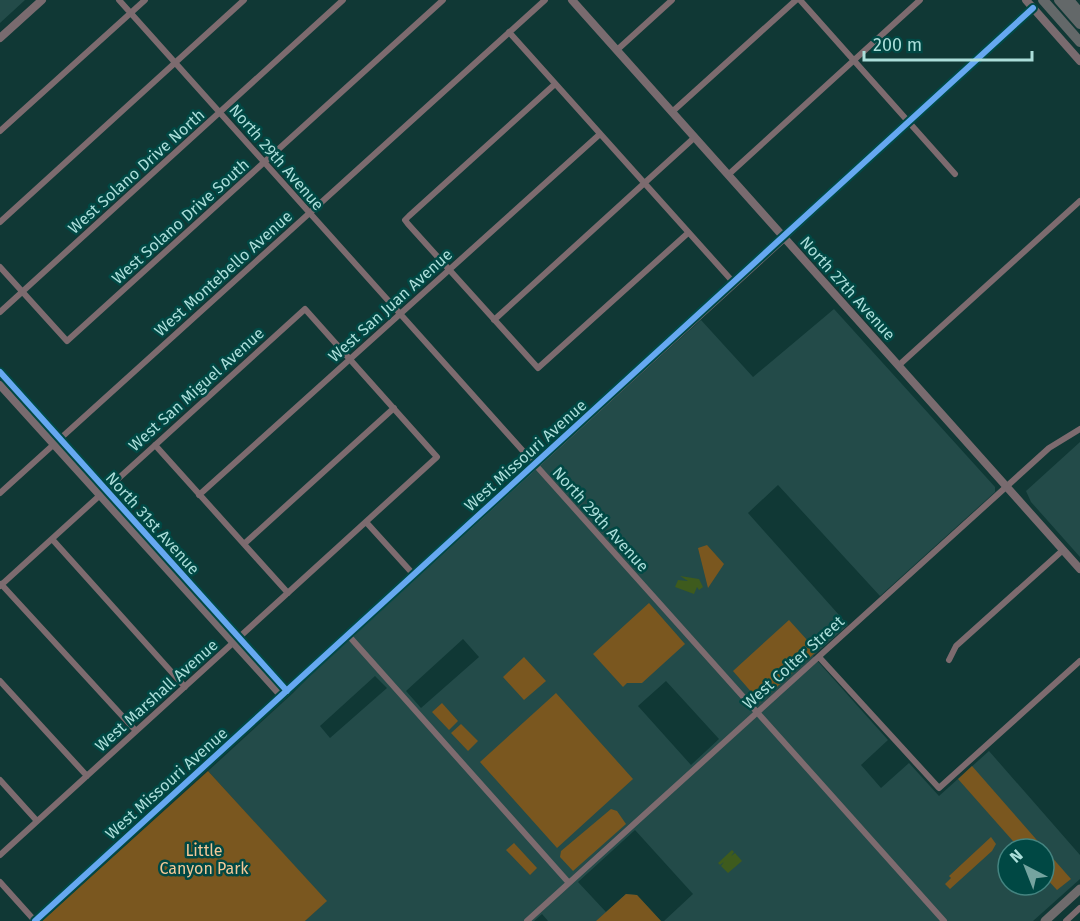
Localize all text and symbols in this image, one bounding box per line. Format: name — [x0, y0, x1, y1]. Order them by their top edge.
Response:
scale bar — [864, 24, 1032, 62]
text: 200 m — [873, 34, 922, 56]
street label: North 29th Avenue — [225, 100, 328, 214]
street label: West Solano Drive North — [64, 105, 208, 238]
street label: West Solano Drive South — [108, 155, 253, 288]
street label: West Montebello Avenue — [151, 206, 296, 340]
street label: North 27th Avenue — [796, 232, 899, 344]
street label: West San Juan Avenue — [325, 245, 456, 366]
street label: West San Miguel Avenue — [125, 324, 268, 455]
street label: West Missouri Avenue — [460, 396, 590, 515]
street label: North 29th Avenue — [549, 463, 653, 576]
street label: North 31st Avenue — [102, 468, 204, 578]
street label: West Colter Street — [739, 612, 848, 713]
street label: West Marshall Avenue — [91, 635, 222, 755]
street label: West Missouri Avenue — [101, 724, 231, 843]
north arrow — [996, 837, 1056, 897]
park label: Little Canyon Park — [159, 841, 249, 878]
text: N — [1006, 846, 1027, 867]

